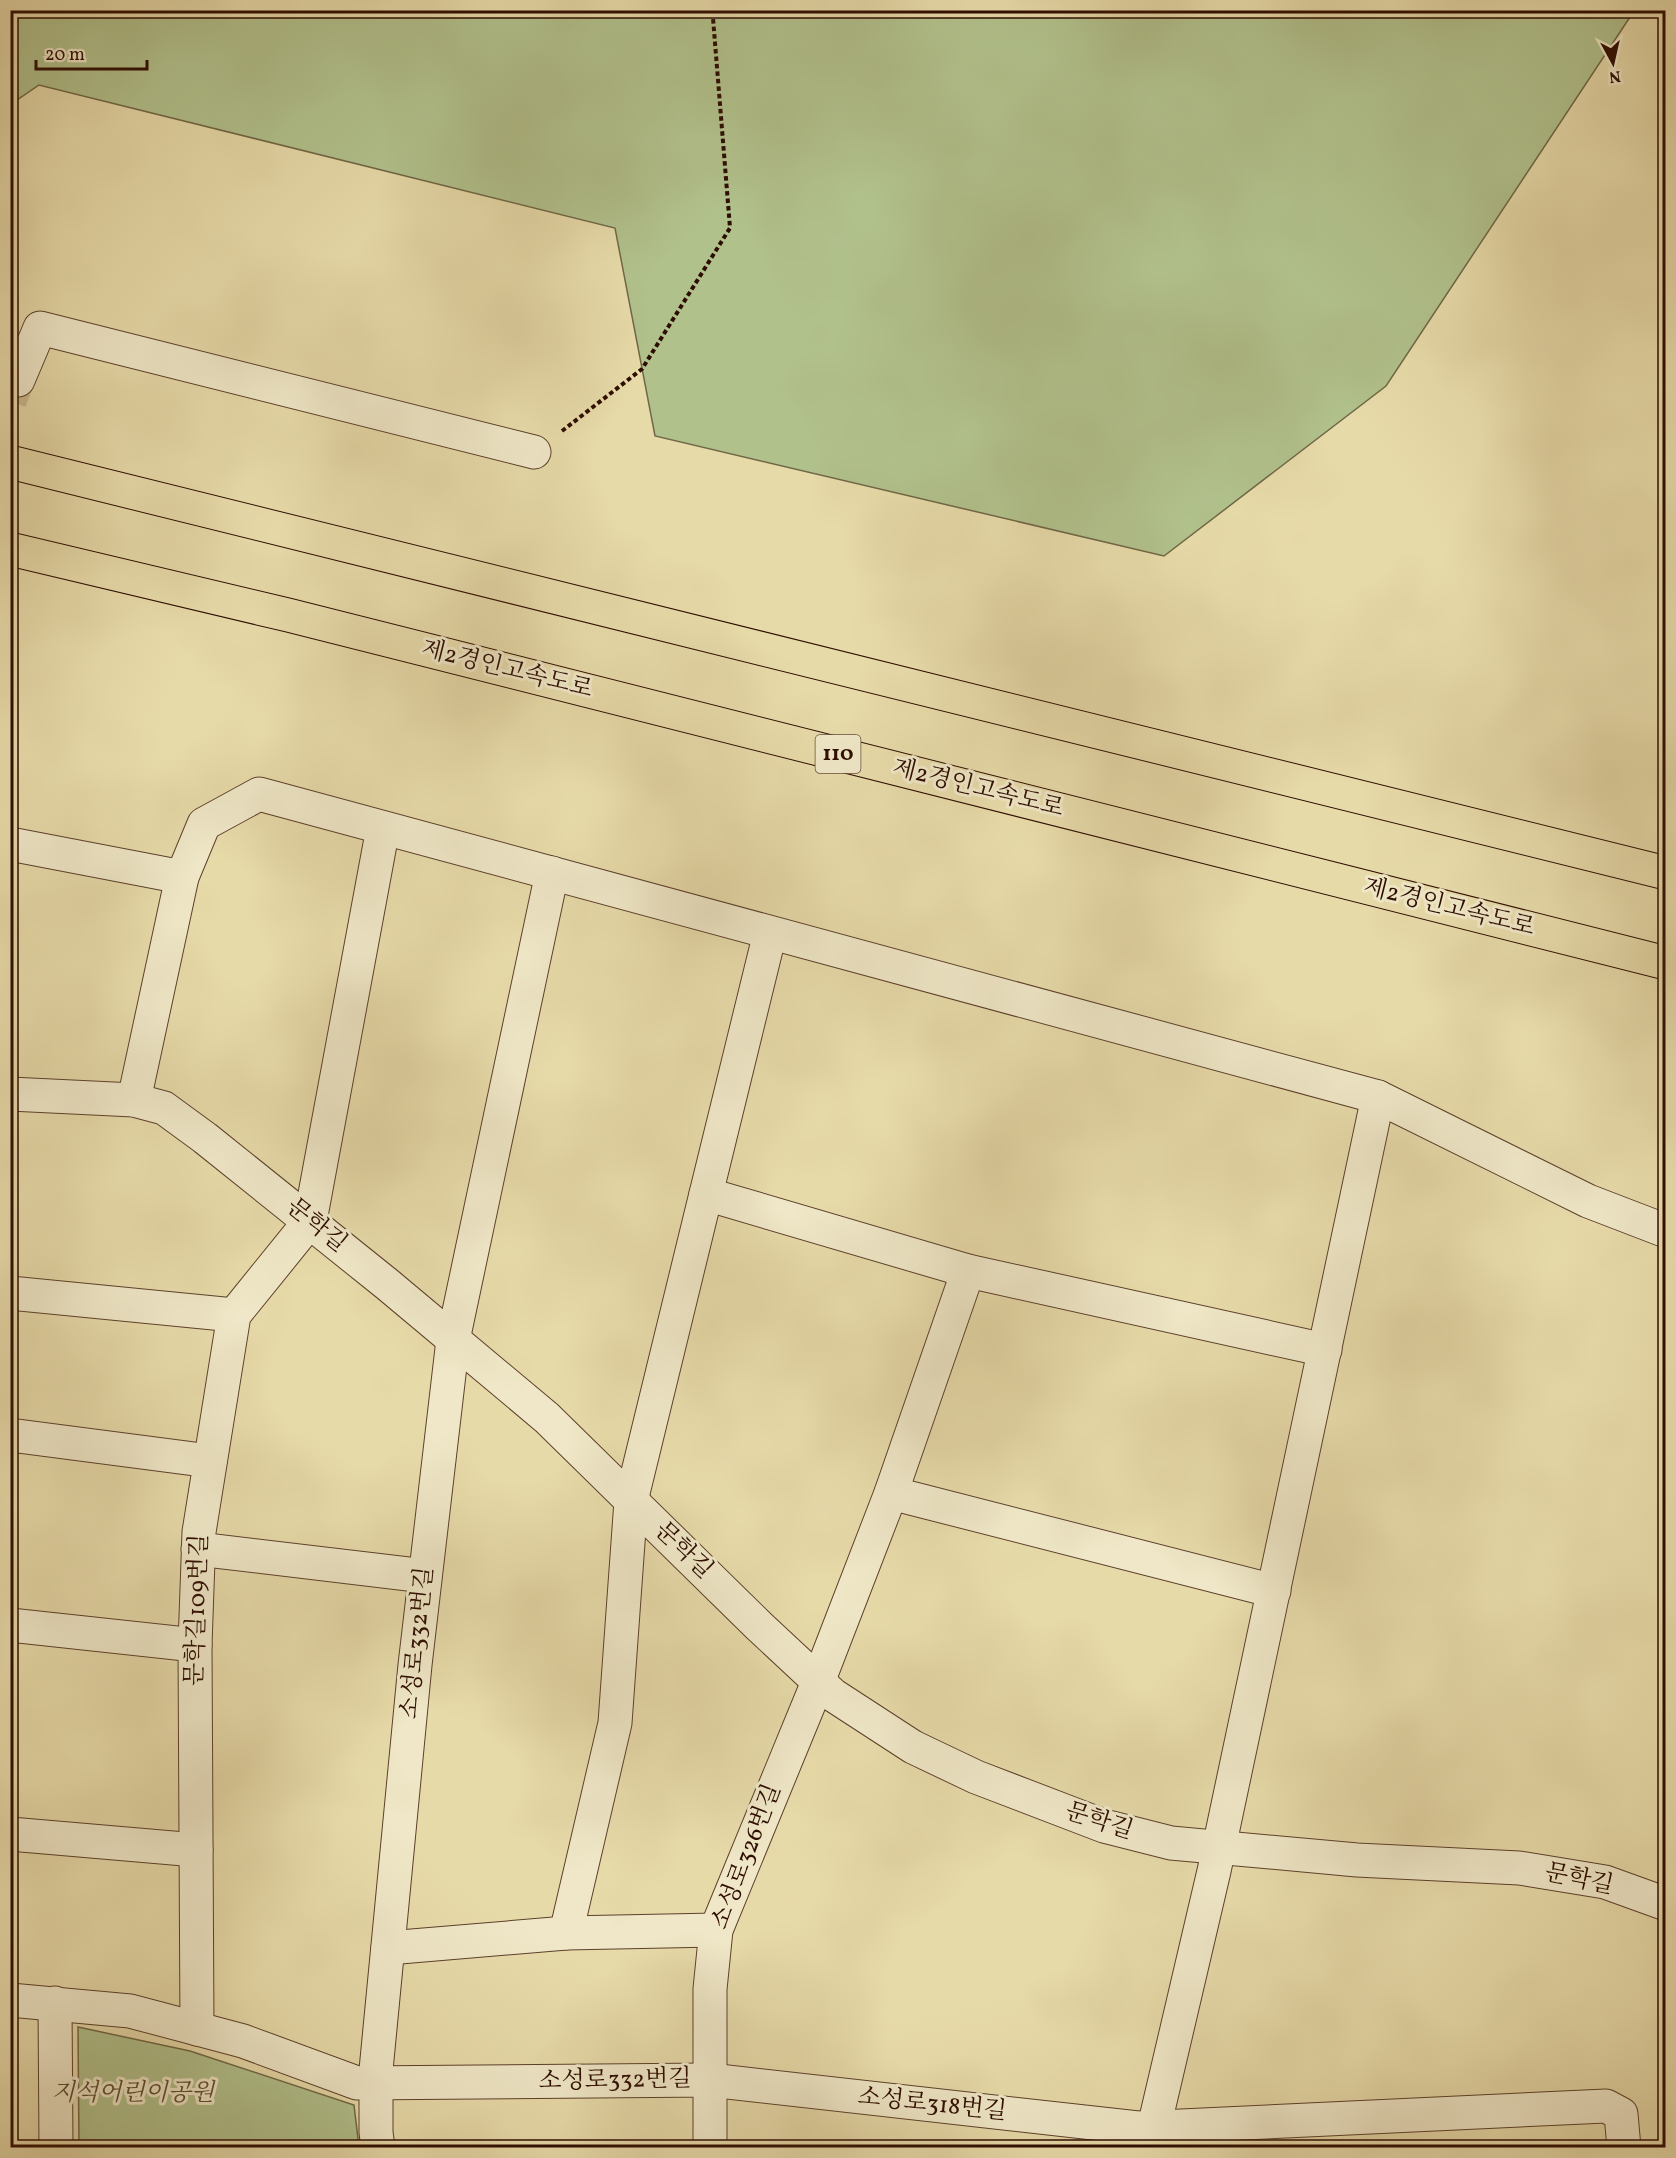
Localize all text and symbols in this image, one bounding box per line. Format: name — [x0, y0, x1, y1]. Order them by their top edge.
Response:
scale bar — [36, 33, 147, 71]
north arrow — [1583, 33, 1643, 93]
text: 20 m — [45, 43, 85, 68]
text: N — [1607, 64, 1622, 88]
street label: 제2경인고속도로 — [418, 632, 596, 708]
road number: 110 — [816, 735, 860, 773]
street label: 제2경인고속도로 — [889, 751, 1067, 827]
street label: 제2경인고속도로 — [1360, 870, 1538, 946]
street label: 문학길 — [278, 1191, 354, 1261]
street label: 문학길 — [646, 1515, 720, 1587]
street label: 문학길109번길 — [178, 1533, 218, 1687]
street label: 소성로332번길 — [393, 1565, 443, 1721]
street label: 소성로326번길 — [704, 1779, 790, 1935]
street label: 문학길 — [1061, 1795, 1137, 1849]
street label: 문학길 — [1541, 1856, 1617, 1904]
street label: 소성로332번길 — [538, 2063, 692, 2099]
park label: 지석어린이공원 — [52, 2077, 216, 2111]
street label: 소성로318번길 — [856, 2080, 1008, 2130]

